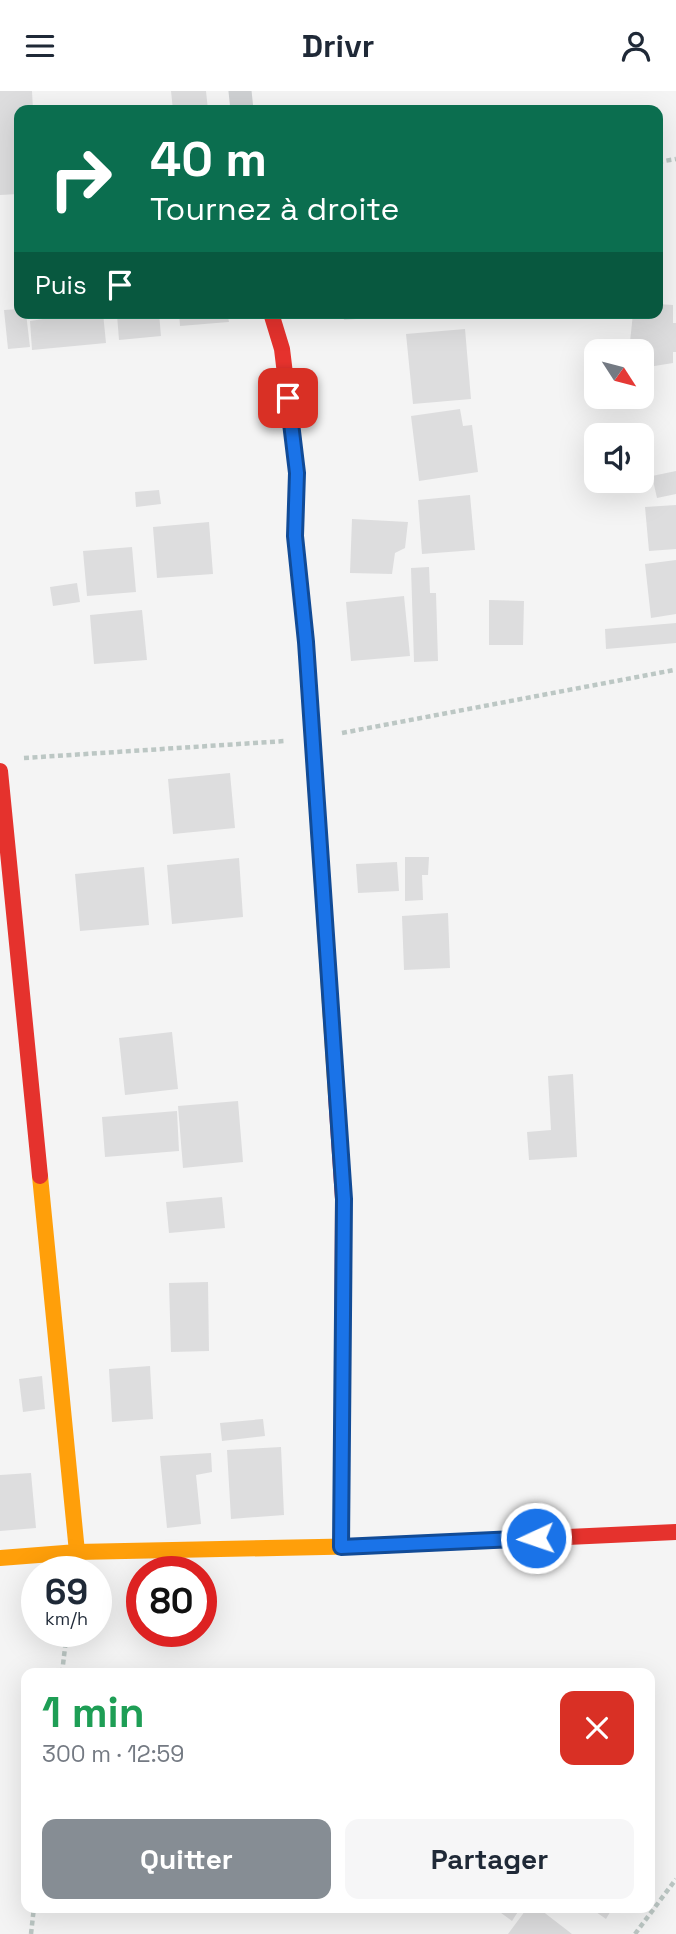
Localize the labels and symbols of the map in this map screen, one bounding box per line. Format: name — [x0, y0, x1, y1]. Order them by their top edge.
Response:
north arrow — [584, 339, 654, 409]
pin — [258, 368, 318, 428]
position arrow — [499, 1501, 573, 1575]
speed limit sign: 80 — [126, 1556, 217, 1647]

